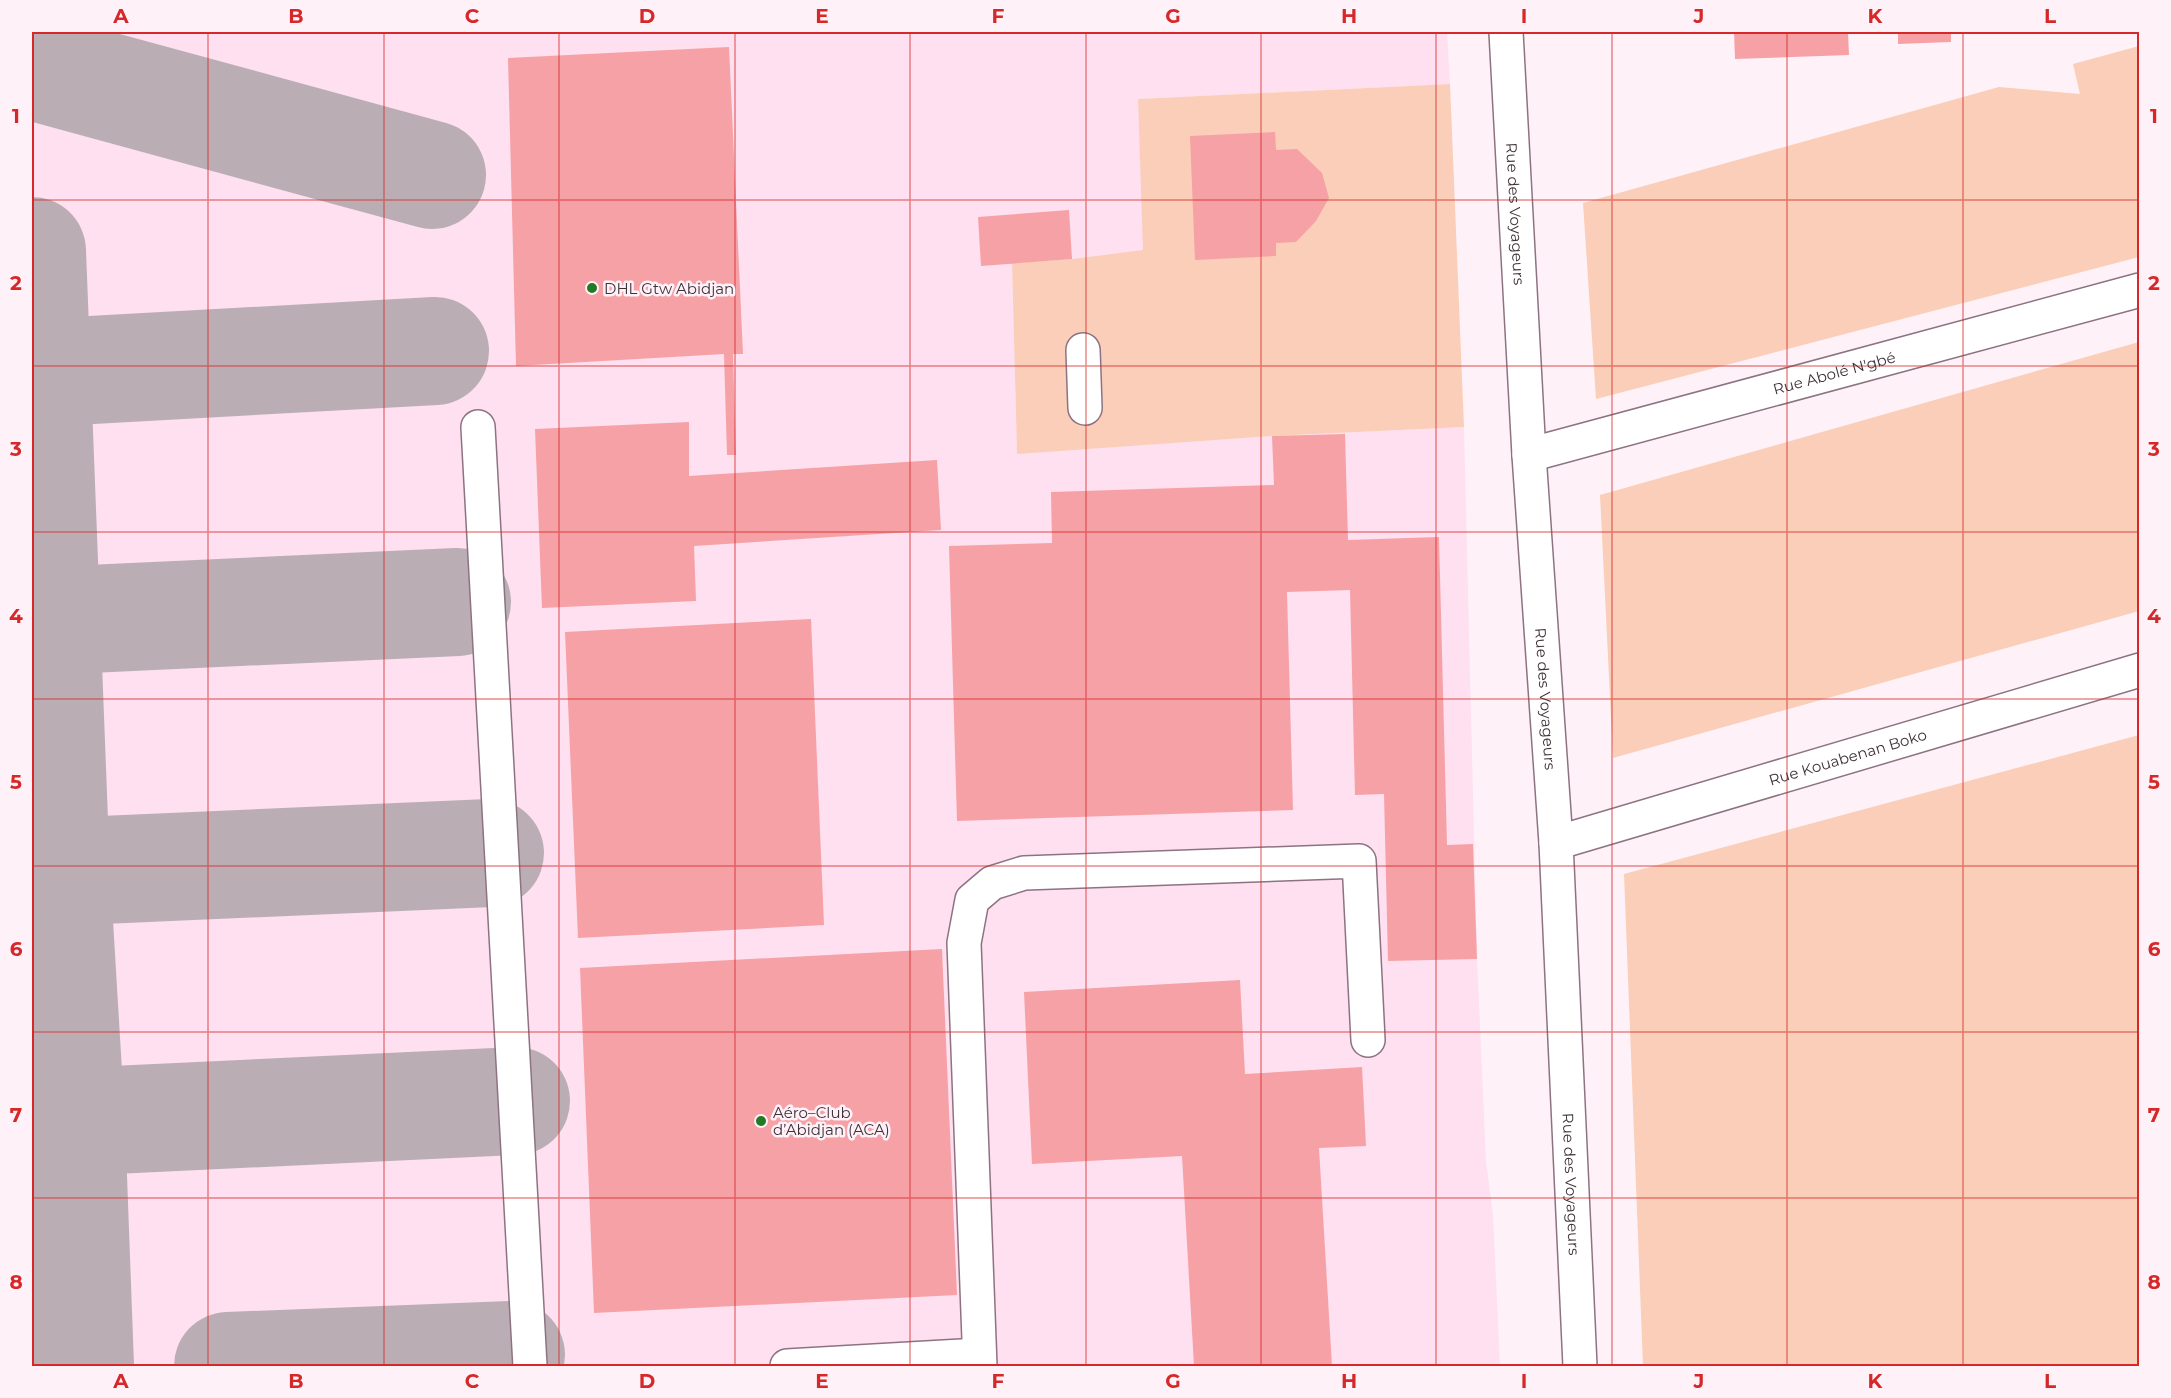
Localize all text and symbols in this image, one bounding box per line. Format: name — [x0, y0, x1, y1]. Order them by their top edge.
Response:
text: A — [112, 4, 129, 28]
text: B — [288, 4, 304, 28]
text: C — [465, 4, 480, 28]
text: D — [639, 4, 655, 28]
text: E — [815, 4, 829, 28]
text: F — [992, 4, 1005, 28]
text: G — [1165, 4, 1181, 28]
text: H — [1341, 4, 1357, 28]
text: I — [1521, 4, 1527, 28]
text: J — [1693, 4, 1704, 28]
text: K — [1868, 4, 1884, 28]
text: L — [2044, 4, 2056, 28]
text: 1 — [12, 104, 20, 128]
text: 1 — [2150, 104, 2158, 128]
street label: Rue des Voyageurs — [1503, 142, 1529, 286]
text: 2 — [10, 271, 22, 295]
text: 2 — [2148, 271, 2160, 295]
place label: DHL Gtw Abidjan — [604, 279, 734, 298]
marker: DHL Gtw Abidjan — [585, 281, 599, 295]
street label: Rue Abolé N'gbé — [1771, 347, 1897, 398]
text: 3 — [9, 437, 22, 461]
text: 3 — [2147, 437, 2160, 461]
text: 4 — [9, 604, 23, 628]
text: 4 — [2147, 604, 2161, 628]
street label: Rue des Voyageurs — [1532, 627, 1560, 771]
street label: Rue Kouabenan Boko — [1766, 724, 1929, 789]
text: 5 — [10, 770, 22, 794]
text: 5 — [2148, 770, 2160, 794]
text: 6 — [10, 937, 23, 961]
text: 6 — [2148, 937, 2161, 961]
text: 7 — [10, 1103, 22, 1127]
place label: Aéro–Club d’Abidjan (ACA) — [773, 1103, 890, 1139]
text: 7 — [2148, 1103, 2160, 1127]
street label: Rue des Voyageurs — [1559, 1112, 1584, 1256]
marker: Aéro–Club d’Abidjan (ACA) — [754, 1114, 768, 1128]
text: 8 — [9, 1270, 23, 1294]
text: 8 — [2147, 1270, 2161, 1294]
text: A — [112, 1369, 129, 1393]
text: B — [288, 1369, 304, 1393]
text: C — [465, 1369, 480, 1393]
text: D — [639, 1369, 655, 1393]
text: E — [815, 1369, 829, 1393]
text: F — [992, 1369, 1005, 1393]
text: G — [1165, 1369, 1181, 1393]
text: H — [1341, 1369, 1357, 1393]
text: I — [1521, 1369, 1527, 1393]
text: J — [1693, 1369, 1704, 1393]
text: K — [1868, 1369, 1884, 1393]
text: L — [2044, 1369, 2056, 1393]

